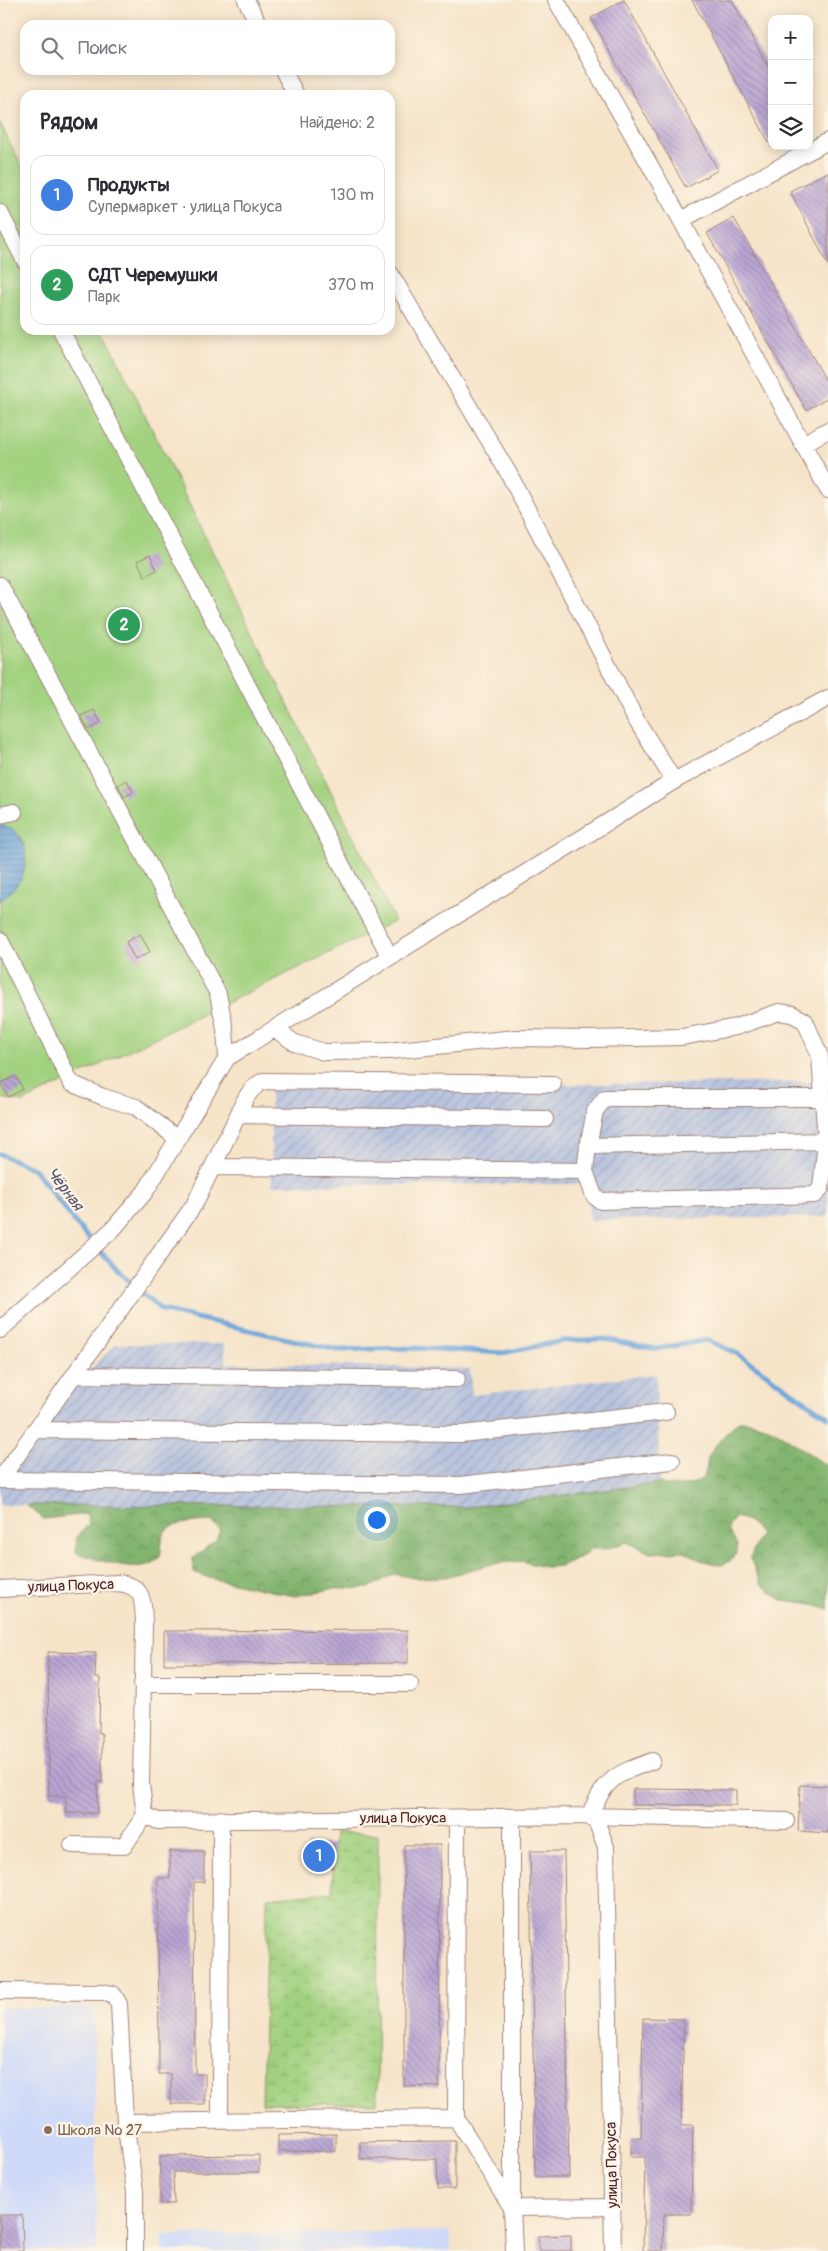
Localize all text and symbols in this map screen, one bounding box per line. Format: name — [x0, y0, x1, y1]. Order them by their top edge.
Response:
map controls — [768, 15, 813, 150]
button: + — [768, 15, 813, 60]
search box — [20, 20, 395, 75]
icon: search — [38, 34, 66, 62]
text: Поиск — [78, 36, 128, 60]
button: − — [768, 60, 813, 105]
button: layers — [768, 105, 813, 150]
text: Рядом — [40, 109, 98, 136]
text: Найдено: 2 — [299, 113, 375, 133]
text: Продукты — [88, 173, 170, 197]
text: 1 — [54, 185, 60, 205]
text: 130 m — [330, 185, 374, 205]
text: Супермаркет · улица Покуса — [88, 197, 282, 217]
text: СДТ Черемушки — [88, 263, 217, 287]
text: 2 — [53, 275, 61, 295]
text: 370 m — [328, 275, 374, 295]
text: Парк — [88, 287, 121, 307]
pin: 2 — [108, 606, 140, 644]
water label: Чёрная — [42, 1164, 89, 1216]
your location — [364, 1507, 390, 1533]
street label: улица Покуса — [26, 1575, 115, 1597]
street label: улица Покуса — [359, 1809, 446, 1828]
pin: 1 — [303, 1837, 335, 1875]
place label: Школа № 27 — [58, 2121, 142, 2140]
street label: улица Покуса — [602, 2122, 622, 2209]
marker: Школа № 27 — [42, 2124, 54, 2136]

